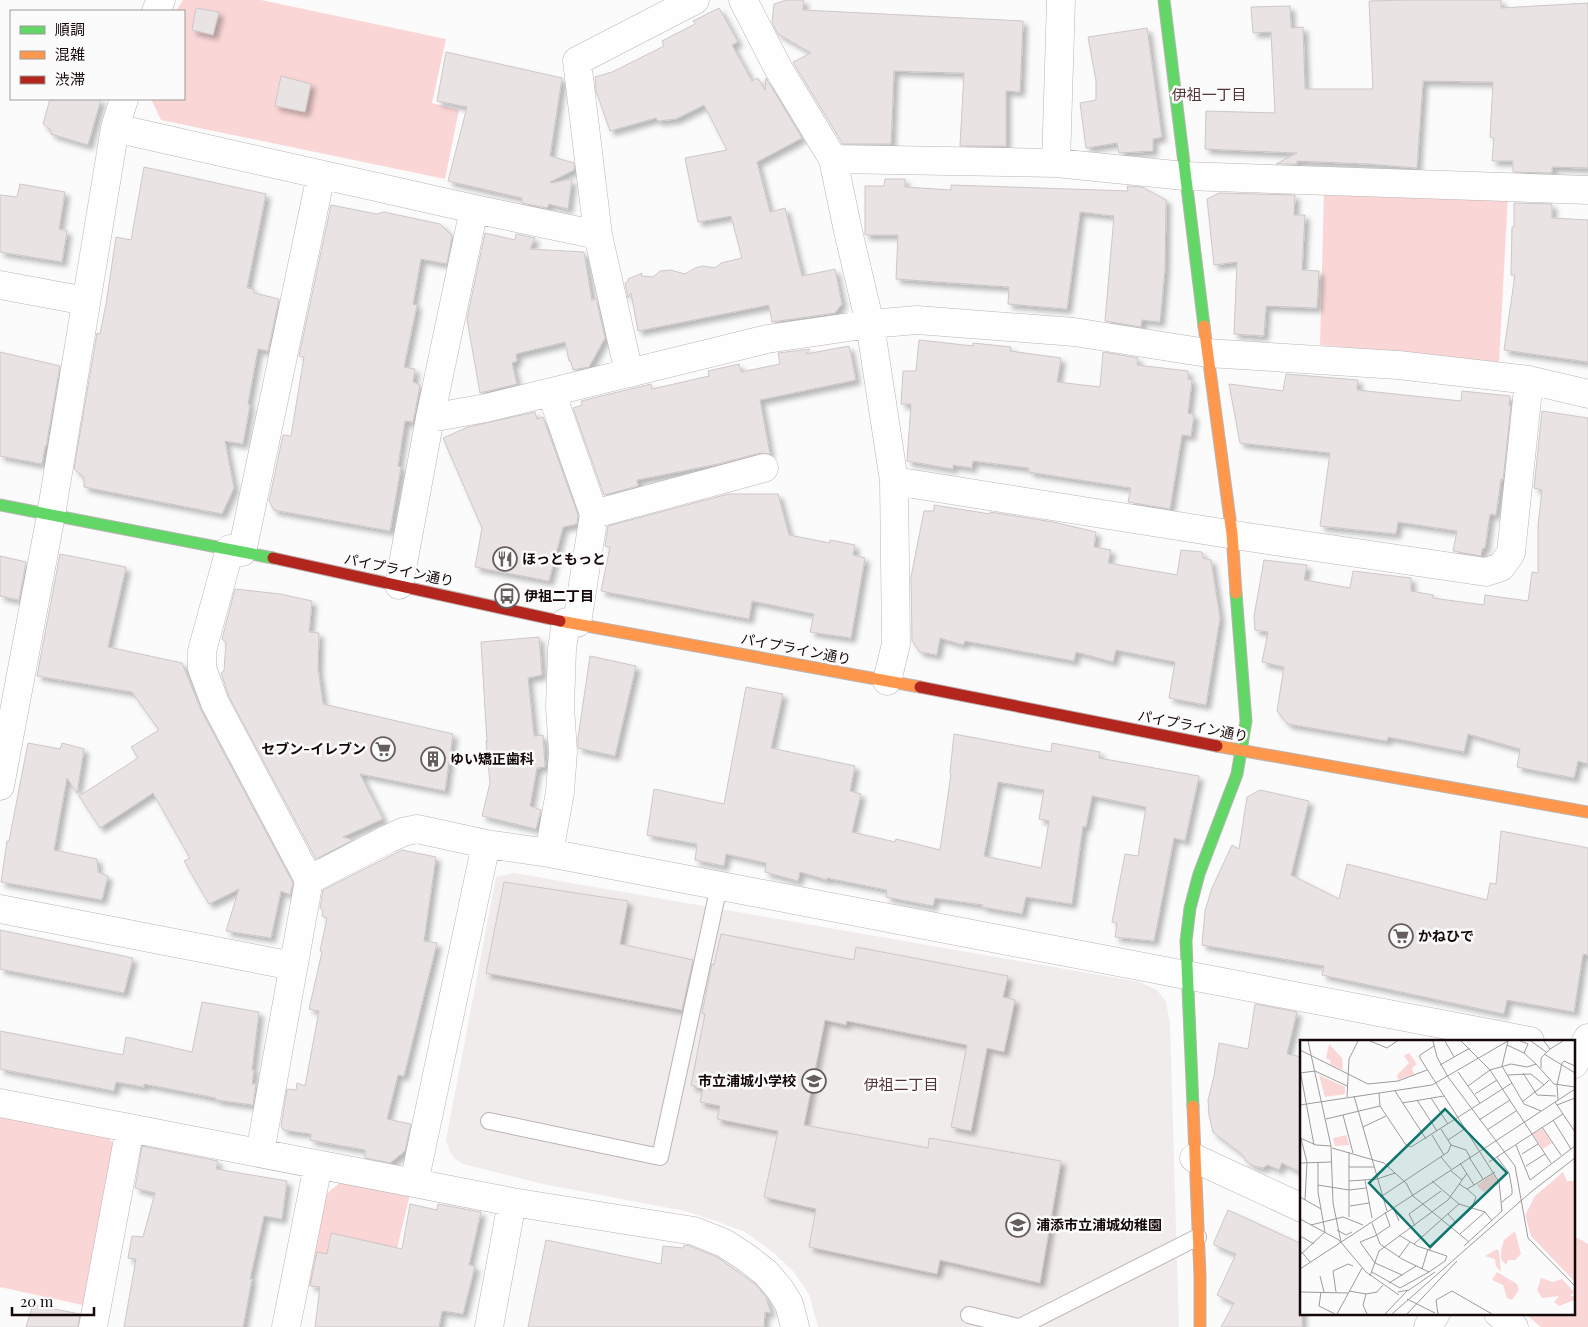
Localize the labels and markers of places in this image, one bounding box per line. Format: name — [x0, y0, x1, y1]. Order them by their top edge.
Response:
restaurant icon: ほっともっと — [492, 546, 518, 572]
place label: ほっともっと — [522, 549, 606, 568]
bus stop icon: 伊祖二丁目 — [494, 583, 520, 609]
place label: 伊祖二丁目 — [524, 586, 594, 605]
supermarket icon: セブン-イレブン — [370, 736, 396, 762]
place label: セブン-イレブン — [261, 739, 366, 758]
building icon: ゆい矯正歯科 — [420, 746, 446, 772]
place label: ゆい矯正歯科 — [450, 749, 534, 768]
supermarket icon: かねひで — [1388, 923, 1414, 949]
place label: かねひで — [1418, 926, 1474, 945]
school or university icon: 市立浦城小学校 — [801, 1068, 827, 1094]
place label: 市立浦城小学校 — [698, 1071, 796, 1090]
school or university icon: 浦添市立浦城幼稚園 — [1005, 1212, 1031, 1238]
place label: 浦添市立浦城幼稚園 — [1036, 1215, 1162, 1234]

